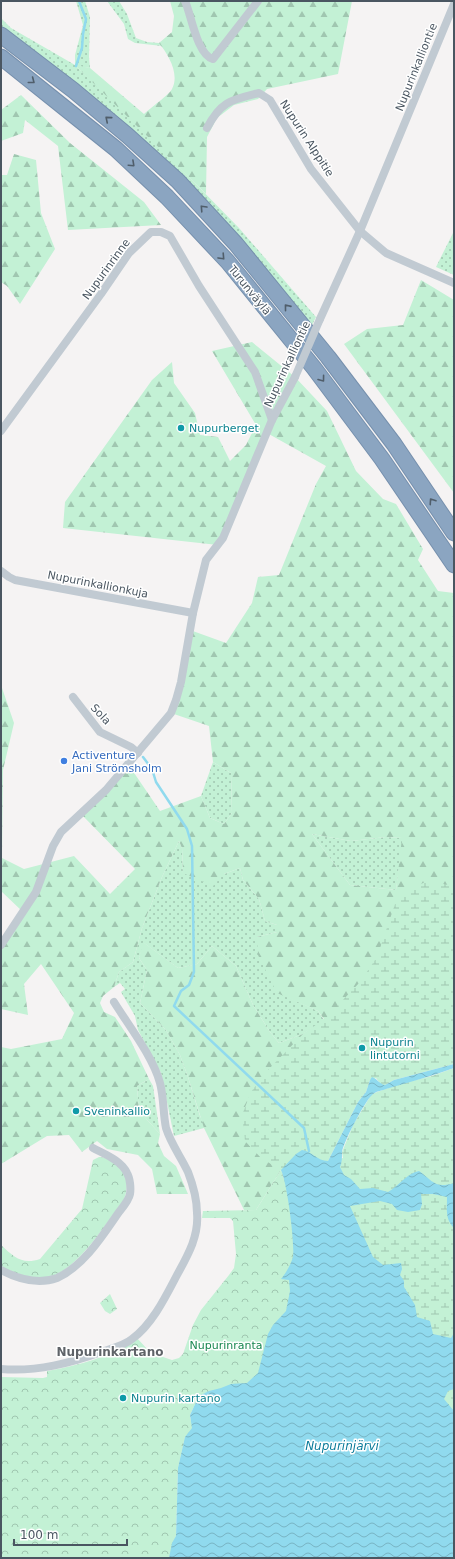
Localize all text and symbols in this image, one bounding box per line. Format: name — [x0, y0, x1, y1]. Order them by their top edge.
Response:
street label: Nupurinkalliontie — [393, 21, 440, 113]
one-way arrow — [27, 76, 34, 83]
street label: Nupurin Alppitie — [277, 97, 336, 179]
one-way arrow — [105, 117, 113, 124]
one-way arrow — [127, 159, 135, 166]
one-way arrow — [200, 206, 207, 213]
street label: Nupurinrinne — [80, 236, 133, 302]
one-way arrow — [218, 252, 225, 260]
street label: Turunväylä — [225, 262, 274, 318]
one-way arrow — [285, 305, 292, 312]
street label: Nupurinkalliontie — [262, 319, 313, 409]
one-way arrow — [317, 375, 324, 382]
place label: Nupurberget — [189, 422, 260, 435]
marker: Nupurberget — [176, 423, 186, 433]
one-way arrow — [429, 498, 437, 505]
street label: Nupurinkallionkuja — [46, 568, 149, 601]
street label: Sola — [88, 701, 113, 727]
place label: Activenture Jani Strömsholm — [71, 749, 162, 775]
marker: Activenture Jani Strömsholm — [59, 756, 69, 766]
place label: Nupurin lintutorni — [370, 1036, 420, 1062]
marker: Nupurin lintutorni — [357, 1043, 367, 1053]
place label: Sveninkallio — [84, 1105, 150, 1118]
marker: Sveninkallio — [71, 1106, 81, 1116]
park label: Nupurinranta — [190, 1339, 263, 1352]
district label: Nupurinkartano — [57, 1345, 163, 1359]
place label: Nupurin kartano — [131, 1392, 221, 1405]
marker: Nupurin kartano — [118, 1393, 128, 1403]
water label: Nupurinjärvi — [305, 1439, 380, 1453]
scale bar — [14, 1521, 127, 1547]
text: 100 m — [20, 1528, 58, 1542]

